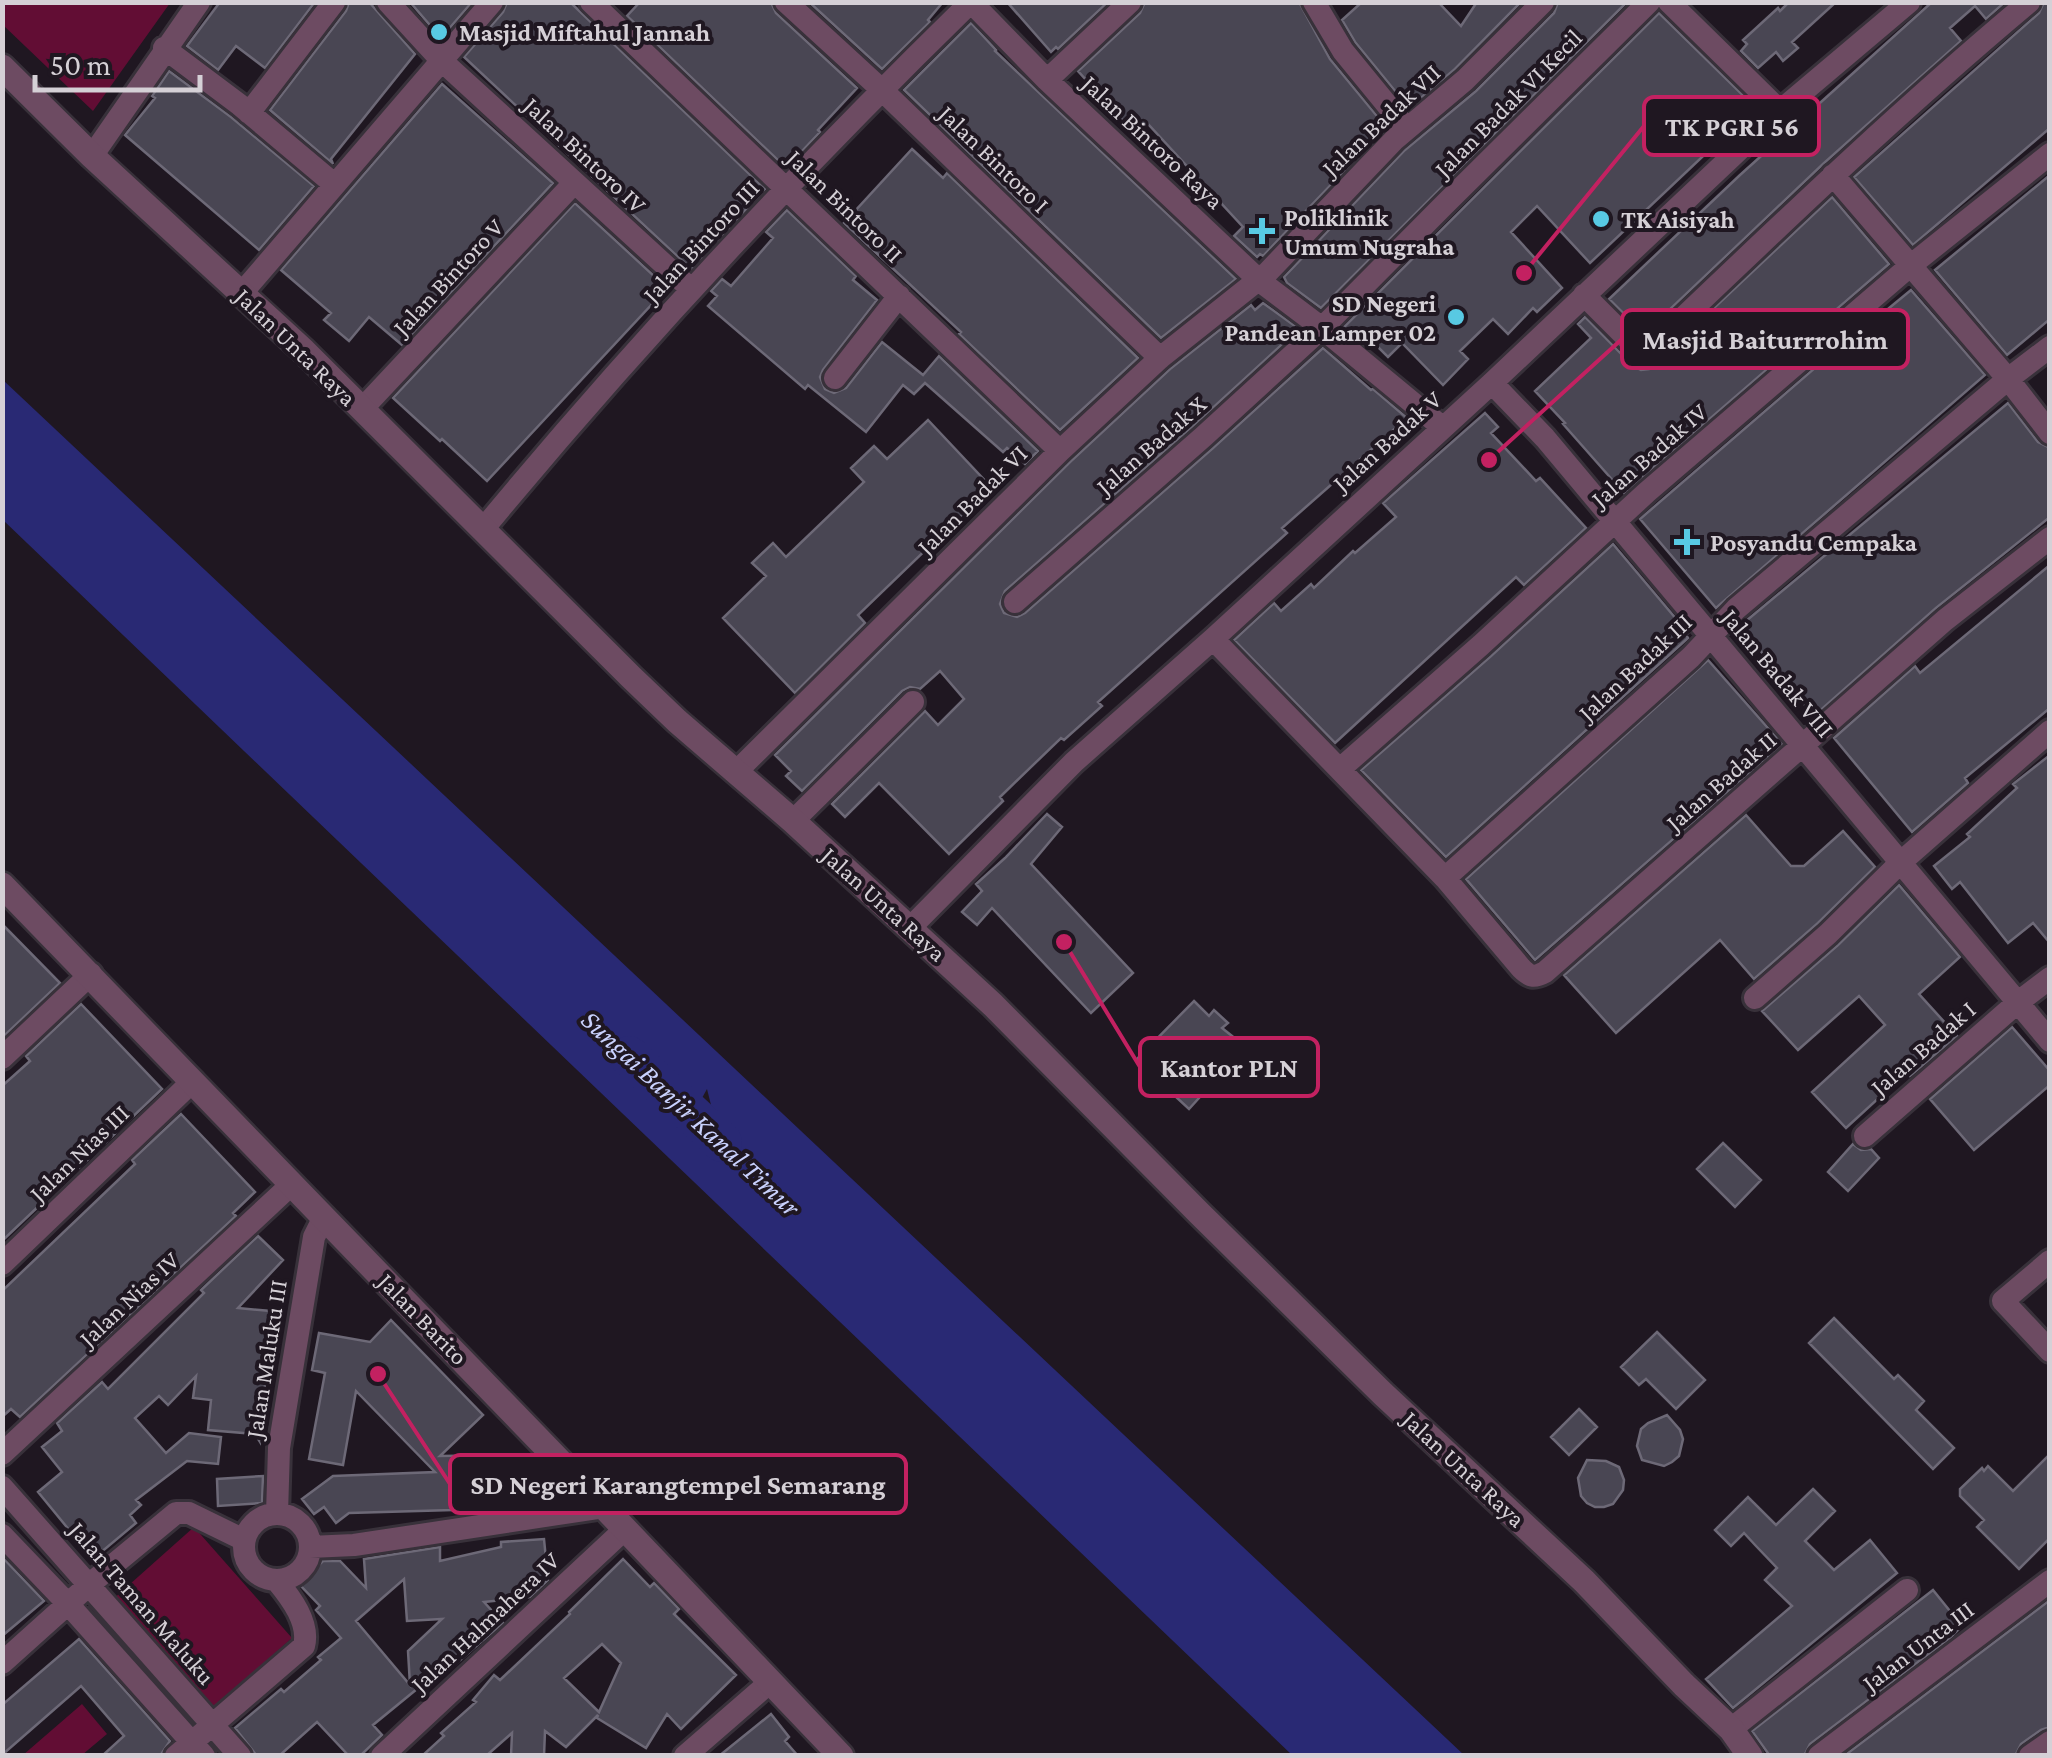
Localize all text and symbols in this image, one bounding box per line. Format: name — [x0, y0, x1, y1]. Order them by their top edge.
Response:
place label: Masjid Miftahul Jannah — [459, 19, 711, 47]
marker: Masjid Miftahul Jannah — [428, 21, 450, 43]
street label: Jalan Badak VI Kecil — [1427, 24, 1588, 184]
scale bar — [35, 30, 200, 92]
text: 50 m — [50, 48, 111, 81]
street label: Jalan Badak VII — [1315, 59, 1446, 184]
street label: Jalan Bintoro Raya — [1075, 68, 1229, 215]
street label: Jalan Bintoro IV — [516, 90, 652, 220]
callout: TK PGRI 56 — [1644, 97, 1819, 155]
street label: Jalan Bintoro I — [931, 98, 1055, 219]
text: TK PGRI 56 — [1665, 111, 1799, 142]
street label: Jalan Bintoro II — [780, 143, 908, 269]
street label: Jalan Bintoro III — [636, 174, 765, 310]
place label: Poliklinik Umum Nugraha — [1284, 204, 1455, 260]
place label: TK Aisiyah — [1621, 206, 1735, 233]
marker: TK Aisiyah — [1590, 208, 1612, 230]
street label: Jalan Bintoro V — [386, 213, 510, 343]
marker: Poliklinik Umum Nugraha — [1249, 218, 1275, 244]
street label: Jalan Unta Raya — [228, 281, 362, 412]
place label: SD Negeri Pandean Lamper 02 — [1225, 290, 1436, 346]
marker: SD Negeri Pandean Lamper 02 — [1445, 306, 1467, 328]
callout: Masjid Baiturrrohim — [1622, 310, 1908, 368]
text: Masjid Baiturrrohim — [1642, 324, 1888, 355]
street label: Jalan Badak V — [1326, 385, 1448, 499]
street label: Jalan Badak X — [1089, 390, 1212, 502]
street label: Jalan Badak IV — [1584, 397, 1713, 514]
street label: Jalan Badak VI — [910, 440, 1033, 562]
marker: Posyandu Cempaka — [1674, 529, 1700, 555]
place label: Posyandu Cempaka — [1710, 529, 1918, 556]
street label: Jalan Badak VIII — [1715, 602, 1839, 743]
street label: Jalan Badak III — [1571, 608, 1698, 728]
street label: Jalan Badak II — [1659, 726, 1782, 838]
street label: Jalan Unta Raya — [814, 840, 952, 968]
street label: Jalan Badak I — [1864, 995, 1981, 1103]
water label: Sungai Banjir Kanal Timur — [575, 1004, 807, 1224]
callout: Kantor PLN — [1140, 1038, 1318, 1096]
text: Kantor PLN — [1160, 1052, 1298, 1083]
street label: Jalan Nias III — [22, 1099, 135, 1209]
street label: Jalan Nias IV — [72, 1246, 186, 1354]
street label: Jalan Barito — [371, 1266, 473, 1371]
street label: Jalan Maluku III — [240, 1278, 293, 1442]
street label: Jalan Unta Raya — [1395, 1404, 1531, 1534]
callout: SD Negeri Karangtempel Semarang — [450, 1455, 906, 1513]
text: SD Negeri Karangtempel Semarang — [470, 1469, 886, 1500]
street label: Jalan Taman Maluku — [62, 1515, 220, 1690]
street label: Jalan Halmahera IV — [404, 1546, 566, 1700]
street label: Jalan Unta III — [1856, 1596, 1979, 1698]

